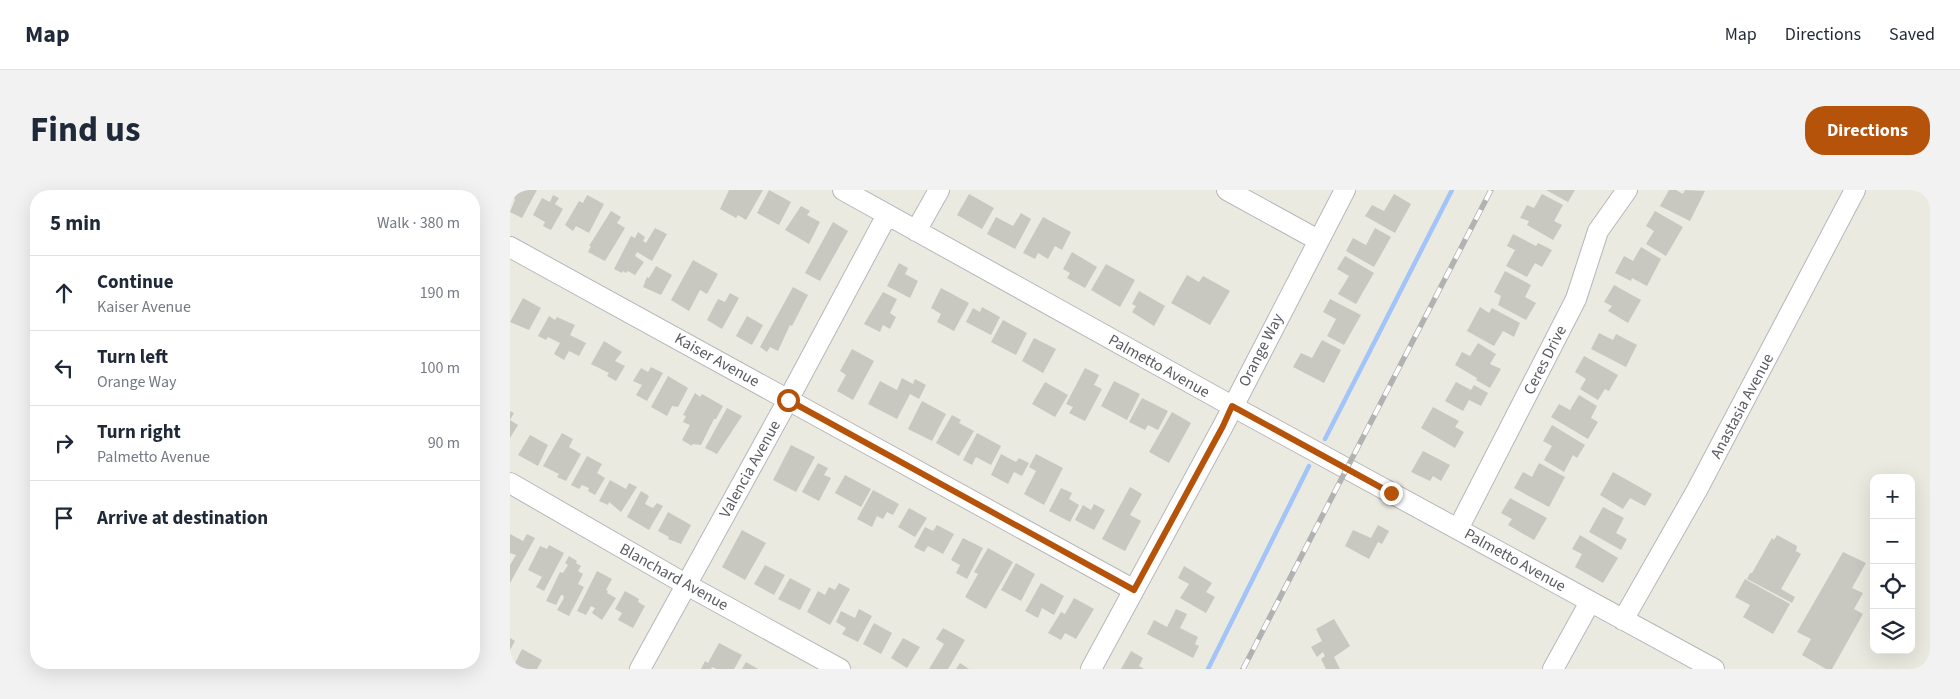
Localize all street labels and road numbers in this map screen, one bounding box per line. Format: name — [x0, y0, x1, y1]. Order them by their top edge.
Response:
street label: Orange Way — [1233, 309, 1289, 390]
street label: Ceres Drive — [1518, 322, 1572, 398]
street label: Kaiser Avenue — [671, 328, 763, 392]
street label: Palmetto Avenue — [1104, 329, 1214, 403]
street label: Anastasia Avenue — [1705, 349, 1779, 462]
street label: Valencia Avenue — [714, 416, 786, 522]
street label: Palmetto Avenue — [1460, 523, 1570, 597]
street label: Blanchard Avenue — [616, 538, 732, 616]

